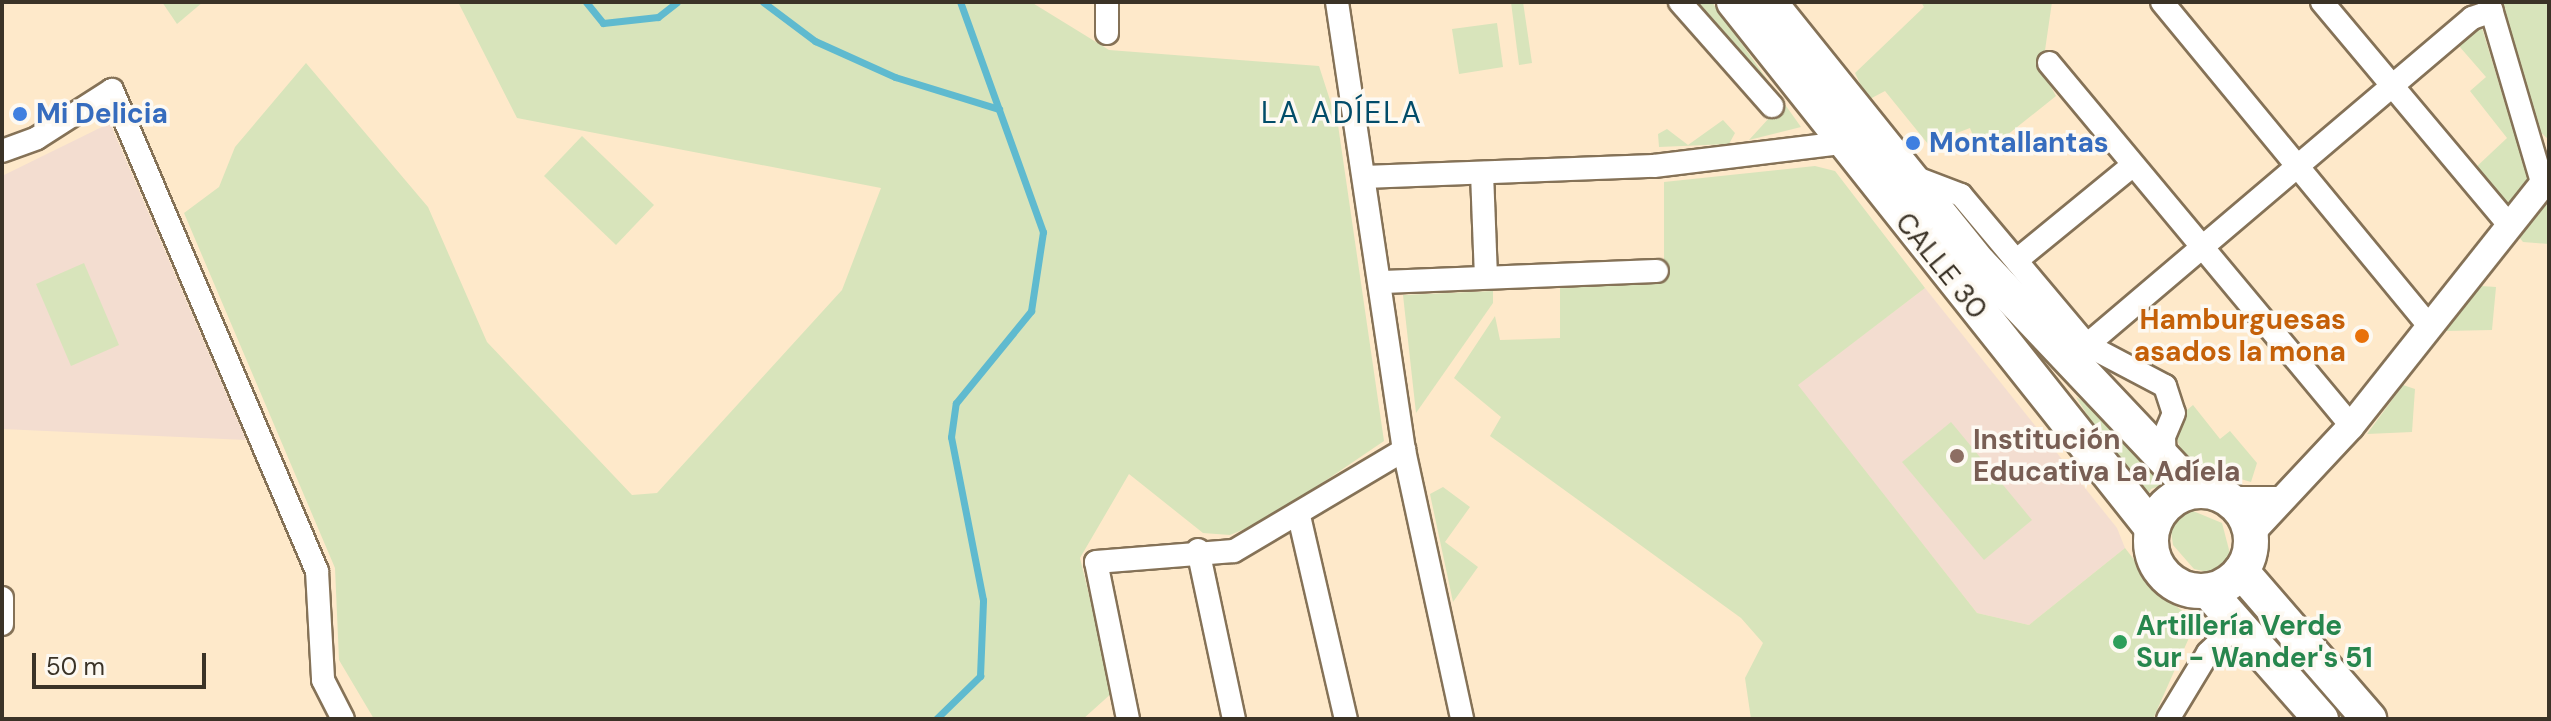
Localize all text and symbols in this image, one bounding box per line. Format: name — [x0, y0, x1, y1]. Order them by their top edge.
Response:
district label: LA ADÍELA — [1261, 95, 1423, 131]
place label: Mi Delicia — [36, 97, 168, 131]
marker: Mi Delicia — [11, 105, 29, 123]
place label: Montallantas — [1929, 126, 2109, 160]
marker: Montallantas — [1904, 134, 1922, 152]
street label: CALLE 30 — [1888, 206, 1994, 326]
place label: Hamburguesas asados la mona — [2134, 303, 2346, 369]
marker: Hamburguesas asados la mona — [2353, 327, 2371, 345]
place label: Institución Educativa La Adíela — [1973, 423, 2240, 489]
marker: Institución Educativa La Adíela — [1948, 447, 1966, 465]
place label: Artillería Verde Sur - Wander's 51 — [2136, 609, 2373, 675]
marker: Artillería Verde Sur - Wander's 51 — [2111, 633, 2129, 651]
scale bar — [36, 637, 210, 687]
text: 50 m — [46, 651, 105, 682]

